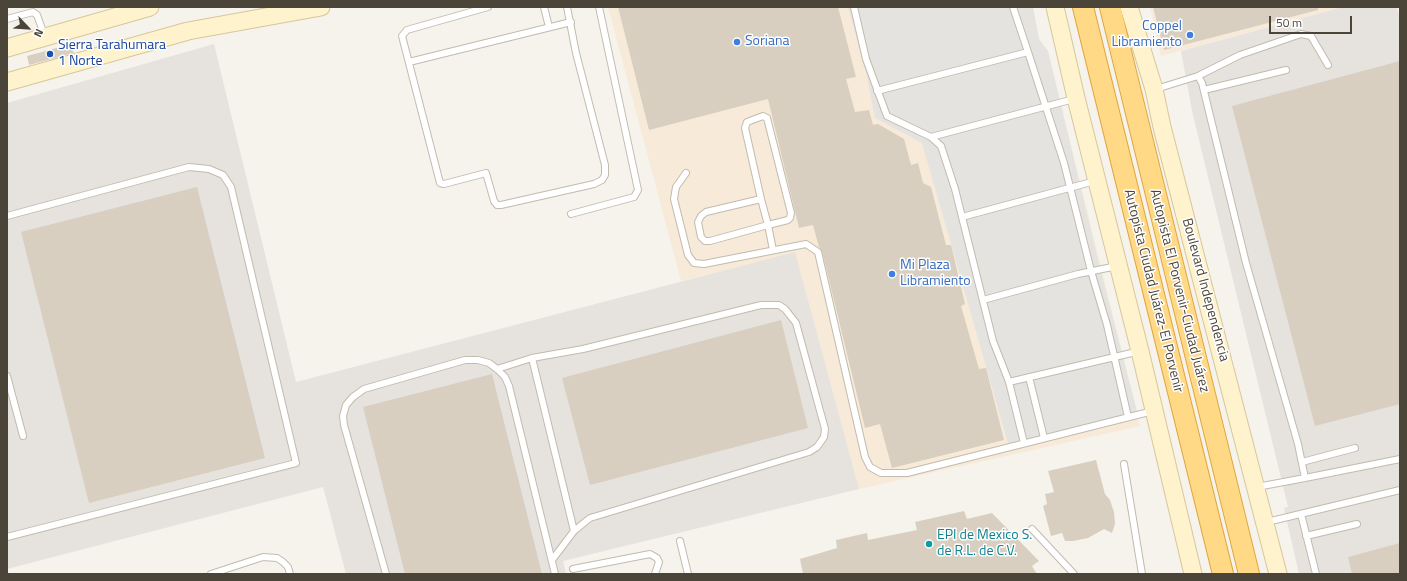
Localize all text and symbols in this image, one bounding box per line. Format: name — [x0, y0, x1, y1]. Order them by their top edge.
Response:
north arrow — [8, 8, 48, 48]
scale bar — [1271, 8, 1354, 34]
text: 50 m — [1276, 13, 1302, 32]
place label: Coppel Libramiento — [1111, 19, 1182, 52]
text: N — [30, 26, 48, 40]
marker: Coppel Libramiento — [1185, 30, 1195, 40]
place label: Soriana — [745, 34, 789, 50]
marker: Soriana — [732, 37, 742, 47]
place label: Sierra Tarahumara 1 Norte — [58, 38, 166, 70]
marker: Sierra Tarahumara 1 Norte — [45, 49, 55, 59]
street label: Autopista Ciudad Juárez-El Porvenir — [1120, 188, 1186, 394]
street label: Autopista El Porvenir-Ciudad Juárez — [1146, 188, 1212, 394]
street label: Boulevard Independencia — [1178, 216, 1232, 364]
place label: Mi Plaza Libramiento — [900, 258, 971, 290]
marker: Mi Plaza Libramiento — [887, 269, 897, 279]
place label: EPI de Mexico S. de R.L. de C.V. — [937, 528, 1032, 560]
marker: EPI de Mexico S. de R.L. de C.V. — [924, 539, 934, 549]

